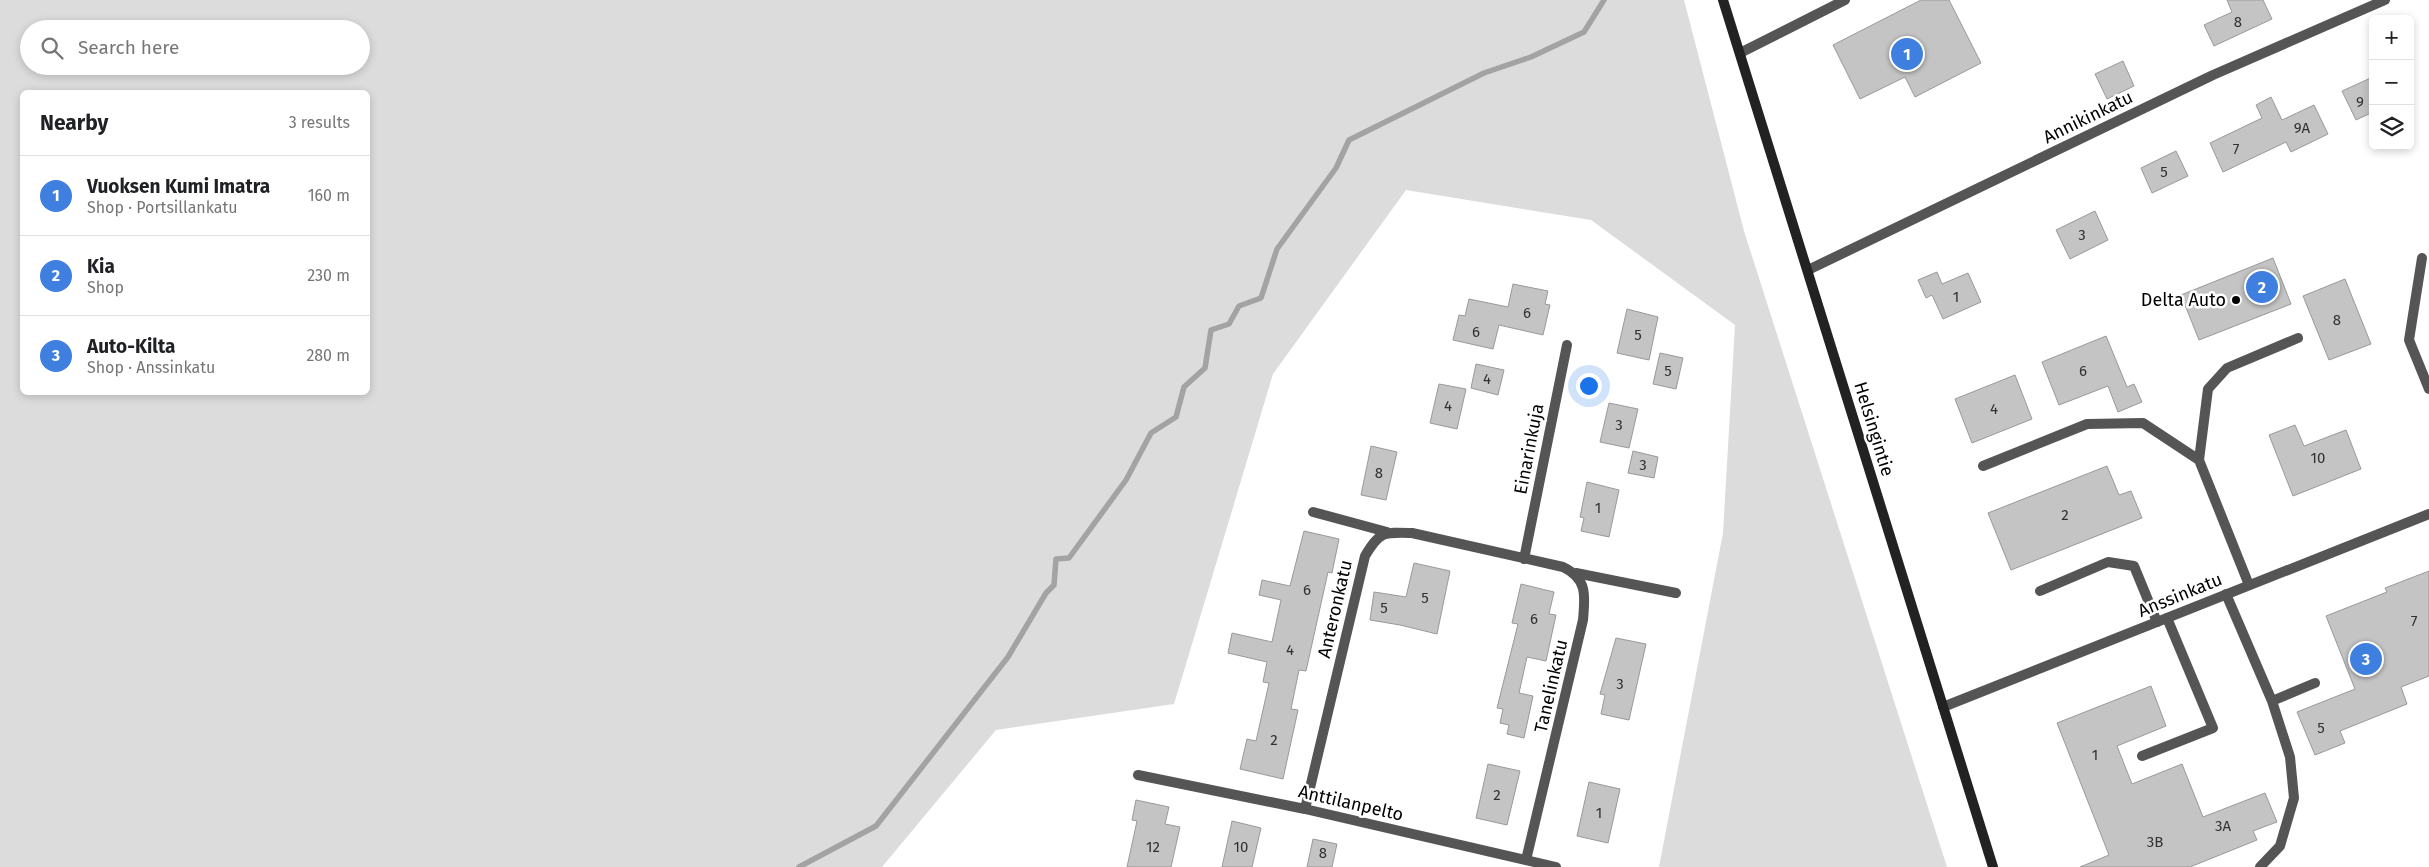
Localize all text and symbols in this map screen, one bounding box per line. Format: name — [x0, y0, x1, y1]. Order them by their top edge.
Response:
house number: 8 — [2234, 13, 2242, 31]
map controls — [2369, 15, 2414, 150]
button: + — [2369, 15, 2414, 60]
search box — [20, 20, 370, 75]
icon: search — [38, 34, 66, 62]
pin: 1 — [1891, 35, 1923, 73]
text: Search here — [78, 36, 179, 59]
button: − — [2369, 60, 2414, 105]
street label: Annikinkatu — [2040, 86, 2136, 148]
house number: 9 — [2356, 93, 2364, 111]
button: layers — [2369, 105, 2414, 150]
text: Nearby — [40, 110, 108, 136]
text: 3 results — [289, 113, 350, 132]
house number: 9A — [2294, 119, 2311, 137]
house number: 7 — [2233, 140, 2240, 158]
house number: 5 — [2160, 163, 2168, 181]
text: Vuoksen Kumi Imatra — [87, 175, 270, 198]
text: 1 — [52, 186, 60, 205]
text: 160 m — [308, 186, 350, 205]
text: Shop · Portsillankatu — [87, 198, 237, 217]
house number: 3 — [2078, 226, 2086, 244]
text: Kia — [87, 255, 115, 278]
text: 2 — [52, 266, 60, 285]
text: 230 m — [307, 266, 350, 285]
pin: 2 — [2246, 268, 2278, 306]
text: Shop — [87, 278, 124, 297]
house number: 1 — [1953, 288, 1959, 306]
place label: Delta Auto — [2141, 289, 2226, 311]
marker: Delta Auto — [2230, 294, 2242, 306]
house number: 6 — [1523, 304, 1531, 322]
house number: 8 — [2333, 311, 2341, 329]
house number: 6 — [1472, 323, 1480, 341]
house number: 5 — [1634, 326, 1642, 344]
text: Auto-Kilta — [87, 335, 175, 358]
text: 3 — [52, 346, 60, 365]
text: 280 m — [306, 346, 350, 365]
text: Shop · Anssinkatu — [87, 358, 215, 377]
house number: 5 — [1664, 362, 1672, 380]
house number: 6 — [2079, 362, 2087, 380]
house number: 4 — [1483, 370, 1491, 388]
your location — [1576, 373, 1602, 399]
street label: Helsingintie — [1849, 379, 1899, 479]
house number: 4 — [1444, 397, 1452, 415]
house number: 4 — [1990, 400, 1998, 418]
street label: Einarinkuja — [1509, 402, 1549, 496]
house number: 3 — [1615, 416, 1623, 434]
house number: 10 — [2311, 449, 2325, 467]
house number: 3 — [1639, 456, 1647, 474]
house number: 8 — [1375, 464, 1383, 482]
house number: 1 — [1595, 499, 1601, 517]
house number: 2 — [2061, 506, 2069, 524]
street label: Anteronkatu — [1313, 558, 1357, 660]
street label: Anssinkatu — [2135, 568, 2225, 622]
house number: 6 — [1303, 581, 1311, 599]
house number: 5 — [1421, 589, 1429, 607]
house number: 5 — [1380, 599, 1388, 617]
house number: 6 — [1530, 610, 1538, 628]
house number: 7 — [2411, 612, 2418, 630]
street label: Tanelinkatu — [1530, 637, 1572, 735]
pin: 3 — [2350, 640, 2382, 678]
house number: 4 — [1286, 641, 1294, 659]
house number: 3 — [1616, 675, 1624, 693]
house number: 5 — [2317, 719, 2325, 737]
house number: 2 — [1270, 731, 1278, 749]
house number: 1 — [2092, 746, 2098, 764]
street label: Anttilanpelto — [1296, 780, 1406, 826]
house number: 2 — [1493, 786, 1501, 804]
house number: 1 — [1596, 804, 1602, 822]
house number: 3A — [2215, 817, 2231, 835]
house number: 3B — [2147, 833, 2163, 851]
house number: 12 — [1146, 838, 1160, 856]
house number: 10 — [1234, 838, 1248, 856]
house number: 8 — [1319, 844, 1327, 862]

